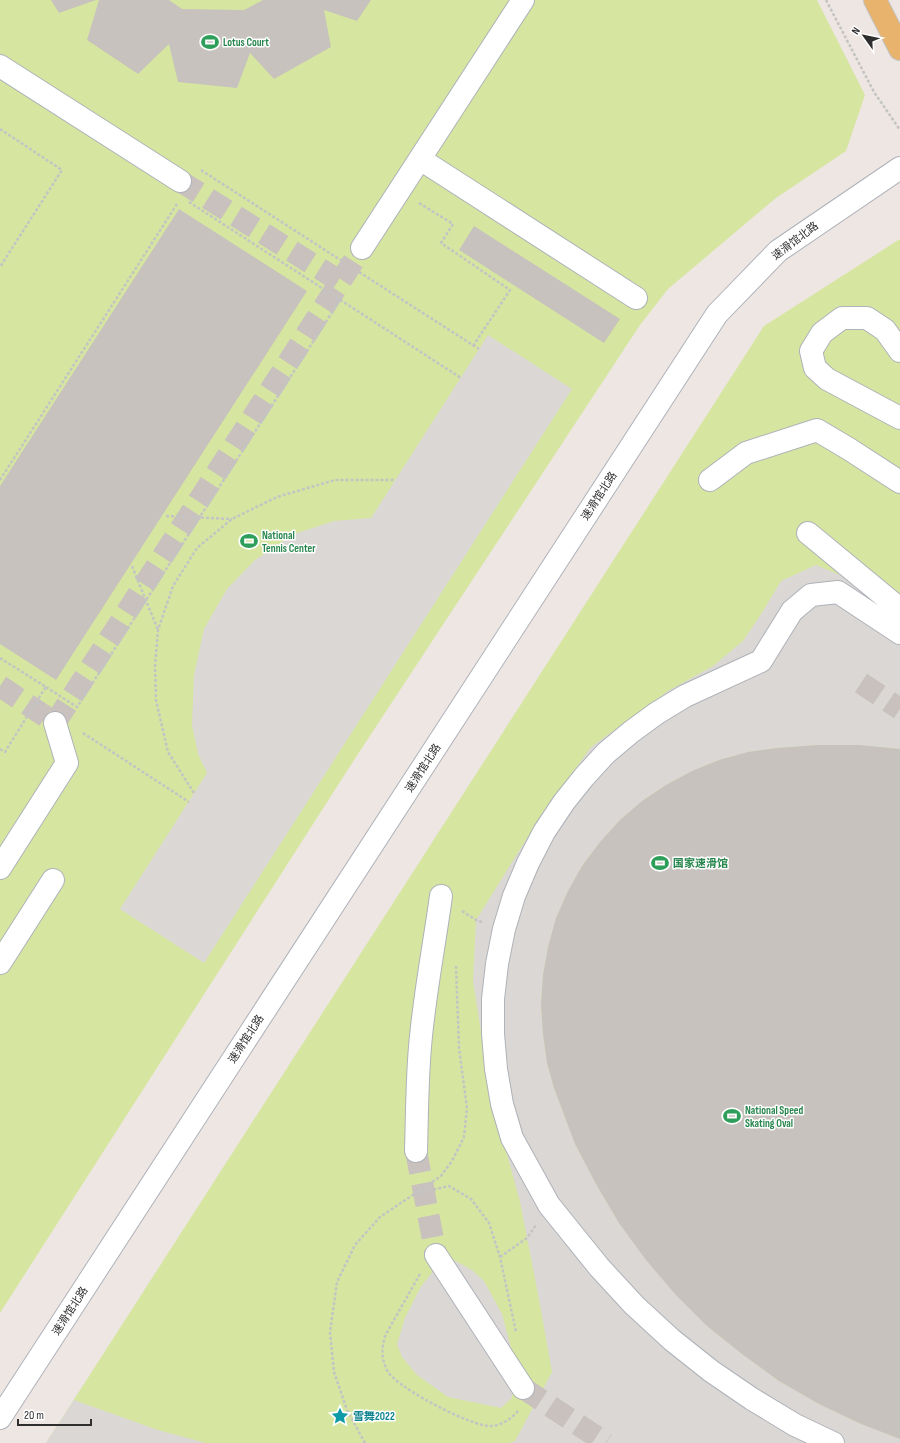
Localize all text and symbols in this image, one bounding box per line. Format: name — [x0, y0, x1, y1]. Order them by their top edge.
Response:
north arrow — [844, 16, 884, 56]
text: N — [849, 25, 863, 37]
sports icon: Lotus Court — [200, 32, 220, 52]
place label: Lotus Court — [223, 36, 269, 49]
street label: 速滑馆北路 — [769, 219, 821, 263]
street label: 速滑馆北路 — [579, 469, 619, 523]
place label: National Tennis Center — [262, 529, 316, 555]
sports icon: National Tennis Center — [239, 531, 259, 551]
street label: 速滑馆北路 — [403, 741, 443, 795]
sports icon: 国家速滑馆 — [650, 853, 670, 873]
place label: 国家速滑馆 — [673, 857, 728, 870]
street label: 速滑馆北路 — [226, 1012, 266, 1066]
place label: National Speed Skating Oval — [745, 1104, 804, 1130]
sports icon: National Speed Skating Oval — [722, 1106, 742, 1126]
street label: 速滑馆北路 — [50, 1284, 90, 1338]
scale bar — [18, 1401, 91, 1427]
place icon: 雪舞2022 — [330, 1406, 350, 1426]
text: 20 m — [24, 1408, 44, 1423]
place label: 雪舞2022 — [353, 1410, 395, 1423]

